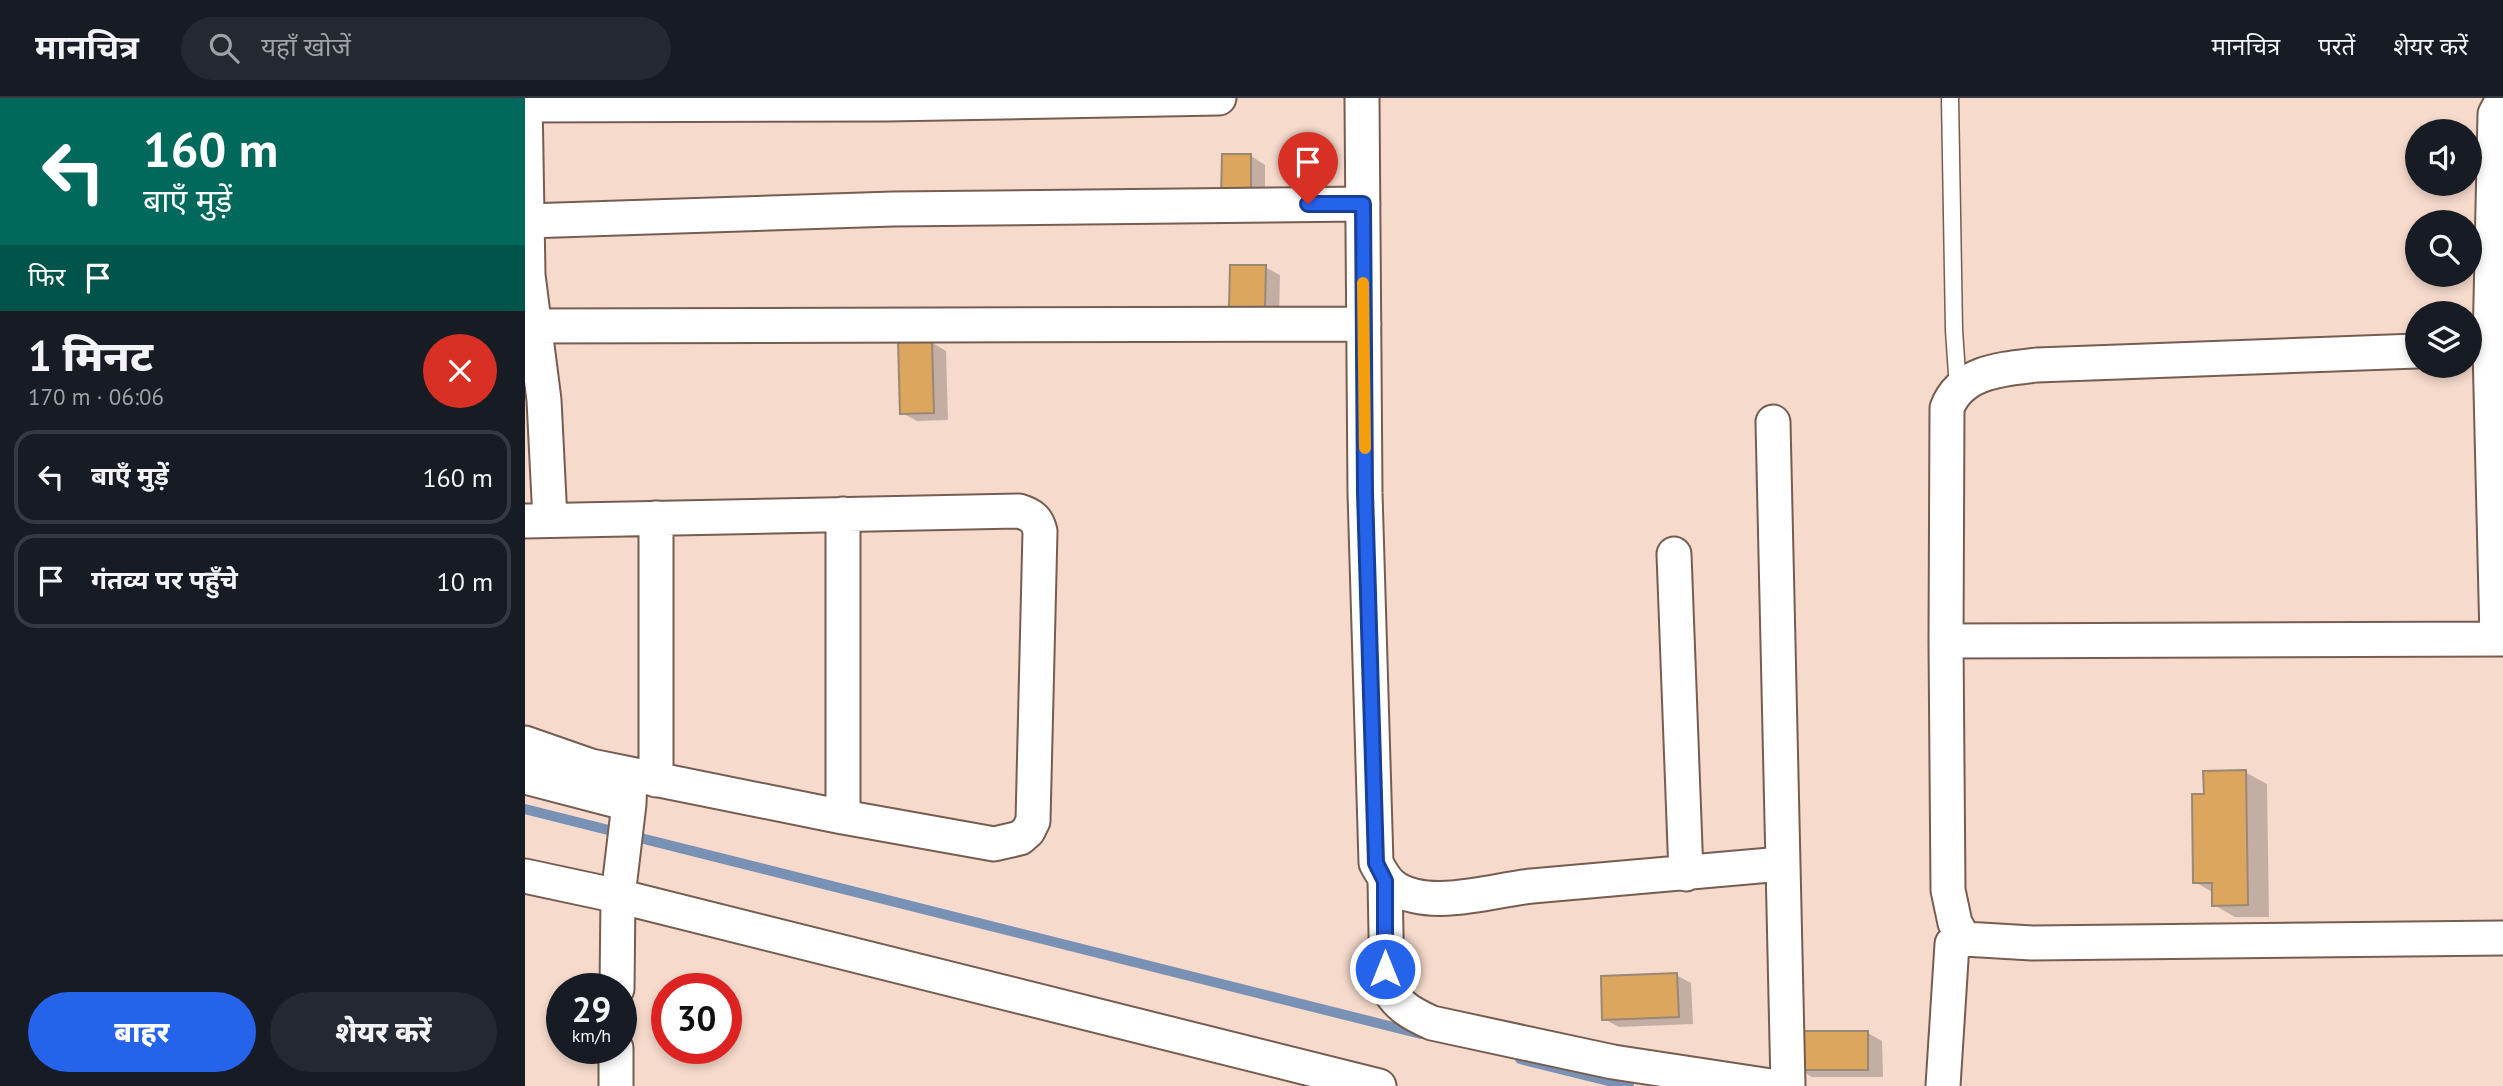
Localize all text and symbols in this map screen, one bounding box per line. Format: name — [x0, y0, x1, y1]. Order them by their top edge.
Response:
search box — [181, 17, 671, 80]
text: मानचित्र — [35, 25, 139, 68]
icon: search — [205, 29, 243, 67]
text: यहाँ खोजें — [261, 30, 351, 63]
text: मानचित्र — [2212, 31, 2280, 62]
text: परतें — [2318, 31, 2355, 62]
text: शेयर करें — [2393, 31, 2468, 62]
text: 160 m — [143, 117, 278, 181]
map controls — [2405, 119, 2482, 378]
button: sound — [2405, 119, 2482, 196]
icon: left — [28, 126, 119, 217]
pin — [1278, 132, 1338, 204]
icon: arrive — [1289, 143, 1327, 181]
text: बाएँ मुड़ें — [143, 179, 232, 221]
button: search — [2405, 210, 2482, 287]
icon: arrive — [79, 259, 117, 297]
text: फिर — [28, 260, 65, 293]
button: layers — [2405, 301, 2482, 378]
text: 1 मिनट — [28, 328, 153, 383]
button: close — [423, 334, 497, 408]
text: 170 m · 06:06 — [28, 382, 164, 411]
icon: left — [32, 458, 70, 496]
text: बाएँ मुड़ें — [91, 459, 169, 492]
text: 160 m — [422, 461, 493, 494]
icon: arrive — [32, 562, 70, 600]
text: गंतव्य पर पहुँचे — [91, 563, 238, 596]
text: 10 m — [437, 565, 493, 598]
position arrow — [1348, 932, 1422, 1006]
speed limit sign: 30 — [651, 973, 742, 1064]
text: 29 — [572, 986, 611, 1032]
button: बाहर — [28, 992, 256, 1072]
button: शेयर करें — [270, 992, 497, 1072]
text: km/h — [572, 1024, 611, 1047]

